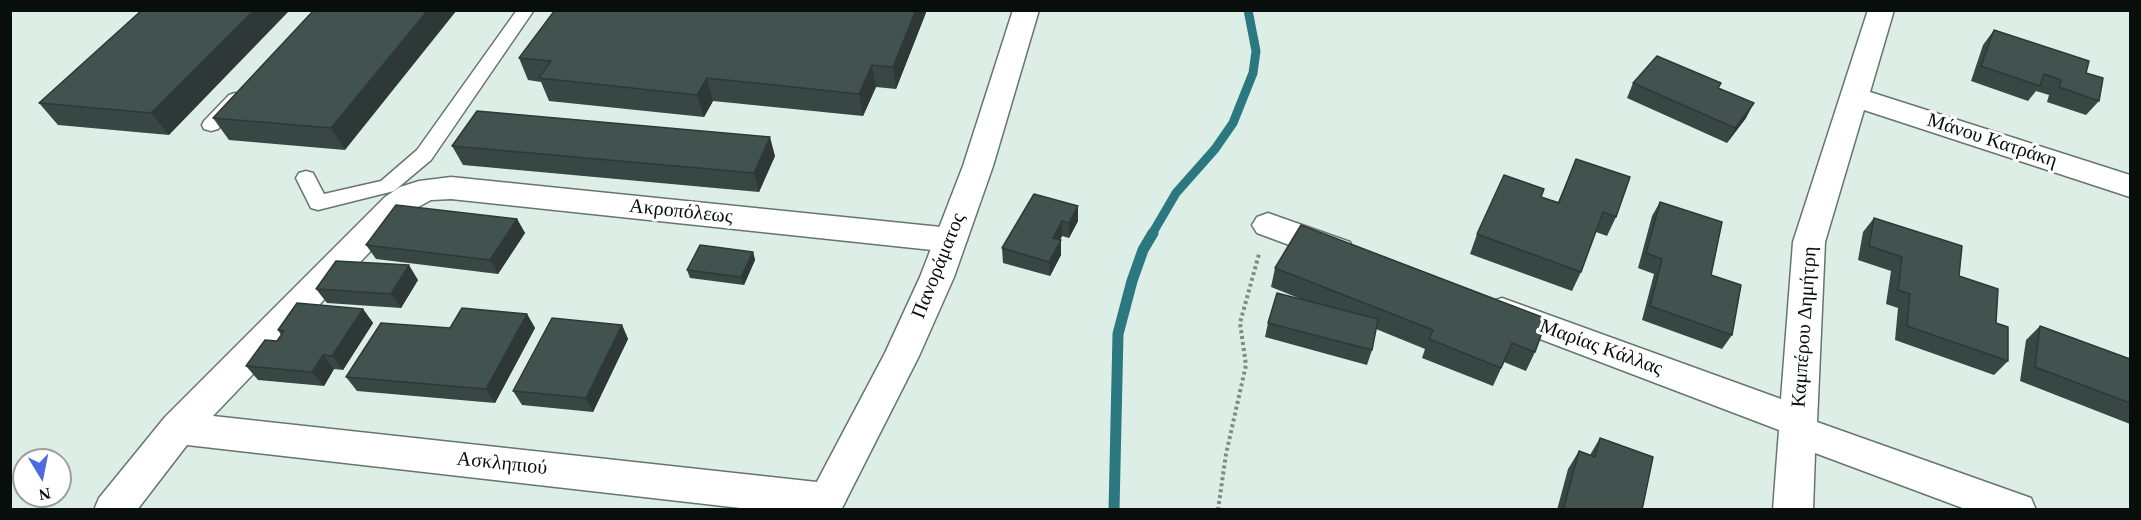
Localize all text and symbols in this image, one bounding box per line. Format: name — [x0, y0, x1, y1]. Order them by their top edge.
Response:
street label: Μάνου Κατράκη — [1924, 109, 2060, 173]
street label: Ακροπόλεως — [628, 195, 734, 229]
street label: Πανοράματος — [907, 210, 971, 322]
street label: Καμπέρου Δημήτρη — [1787, 246, 1823, 408]
street label: Μαρίας Κάλλας — [1536, 315, 1666, 381]
street label: Ασκληπιού — [456, 447, 548, 481]
north arrow — [12, 448, 72, 508]
text: N — [38, 485, 52, 504]

